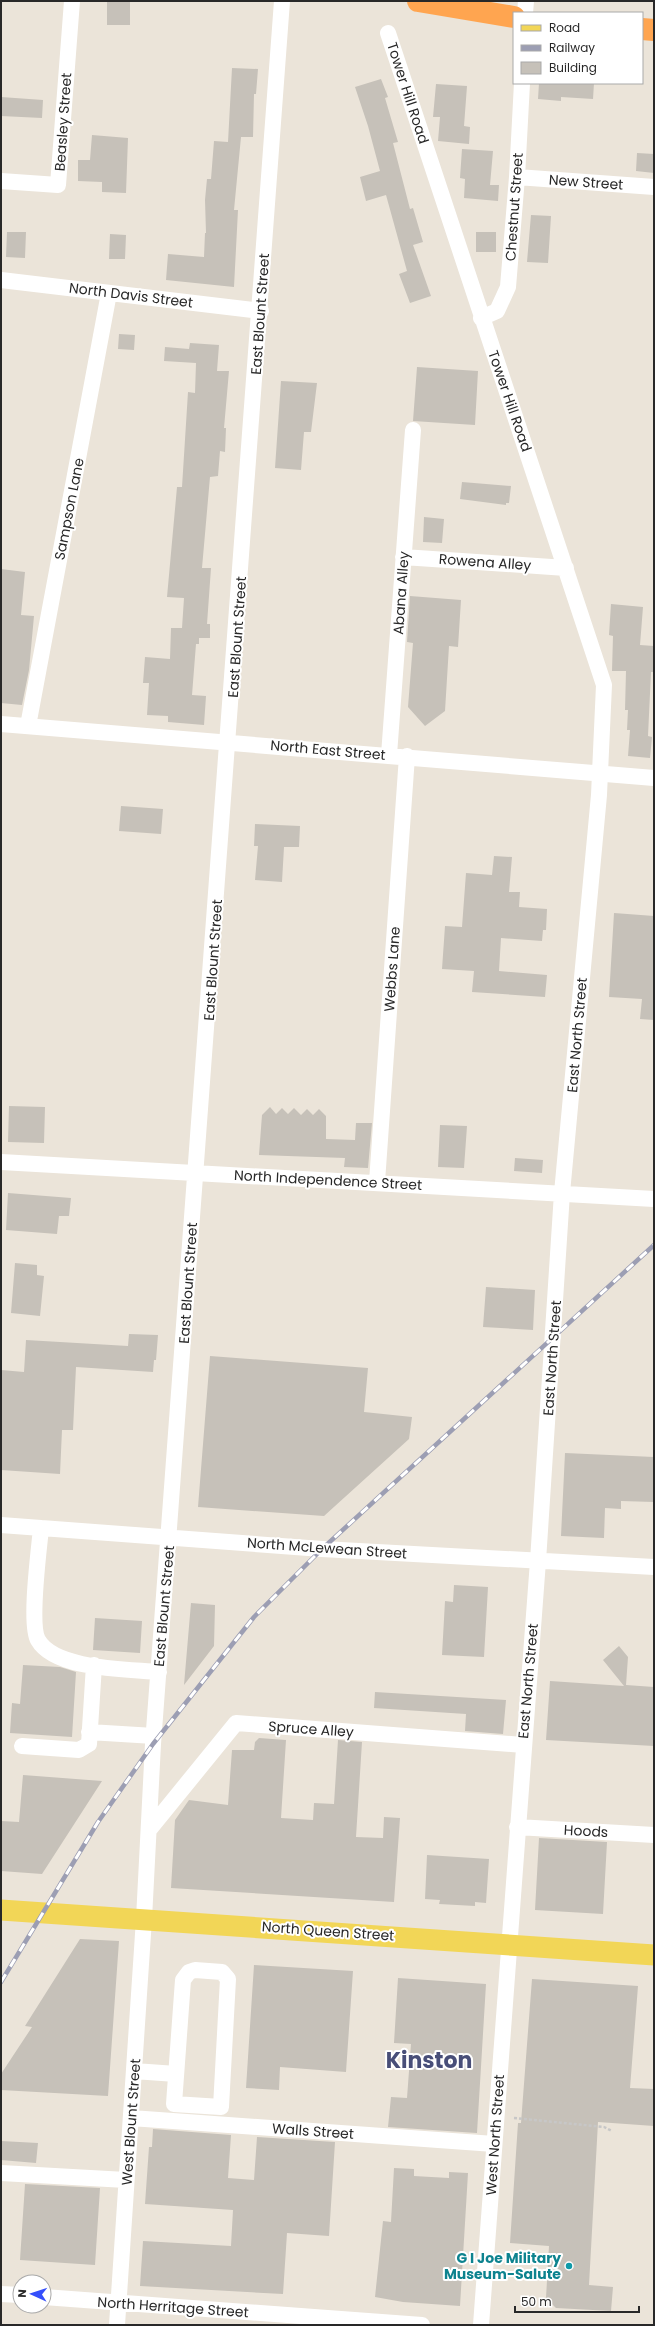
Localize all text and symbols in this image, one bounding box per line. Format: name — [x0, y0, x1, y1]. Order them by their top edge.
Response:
legend — [513, 12, 643, 84]
text: Road — [549, 19, 580, 36]
text: Railway — [549, 39, 595, 56]
street label: Tower Hill Road — [382, 40, 434, 146]
text: Building — [549, 59, 597, 76]
street label: Beasley Street — [50, 72, 76, 172]
street label: Chestnut Street — [500, 152, 528, 262]
street label: New Street — [548, 169, 624, 195]
street label: East Blount Street — [246, 253, 274, 375]
street label: North Davis Street — [68, 277, 194, 313]
street label: Tower Hill Road — [483, 348, 537, 454]
street label: Sampson Lane — [49, 456, 89, 562]
street label: Rowena Alley — [438, 549, 532, 575]
street label: Abana Alley — [388, 551, 414, 635]
street label: East Blount Street — [223, 576, 251, 698]
street label: North East Street — [270, 735, 386, 765]
street label: East Blount Street — [199, 899, 227, 1021]
street label: Webbs Lane — [379, 925, 405, 1012]
street label: East North Street — [562, 977, 592, 1093]
street label: North Independence Street — [233, 1165, 423, 1195]
street label: East Blount Street — [174, 1222, 202, 1344]
street label: East North Street — [538, 1300, 566, 1416]
street label: North McLewean Street — [246, 1532, 408, 1564]
street label: East Blount Street — [149, 1545, 179, 1667]
street label: East North Street — [513, 1623, 543, 1739]
street label: Spruce Alley — [268, 1716, 355, 1742]
street label: Hoods — [563, 1820, 609, 1842]
street label: North Queen Street — [261, 1916, 395, 1946]
district label: Kinston — [386, 2045, 472, 2076]
street label: West Blount Street — [117, 2058, 145, 2186]
street label: West North Street — [481, 2074, 509, 2196]
street label: Walls Street — [271, 2118, 355, 2144]
place label: G I Joe Military Museum-Salute — [444, 2248, 561, 2284]
marker: G I Joe Military Museum-Salute — [564, 2261, 574, 2271]
north arrow — [12, 2274, 52, 2314]
scale bar — [515, 2288, 639, 2314]
text: N — [14, 2289, 30, 2298]
street label: North Herritage Street — [97, 2292, 249, 2322]
text: 50 m — [521, 2293, 552, 2310]

